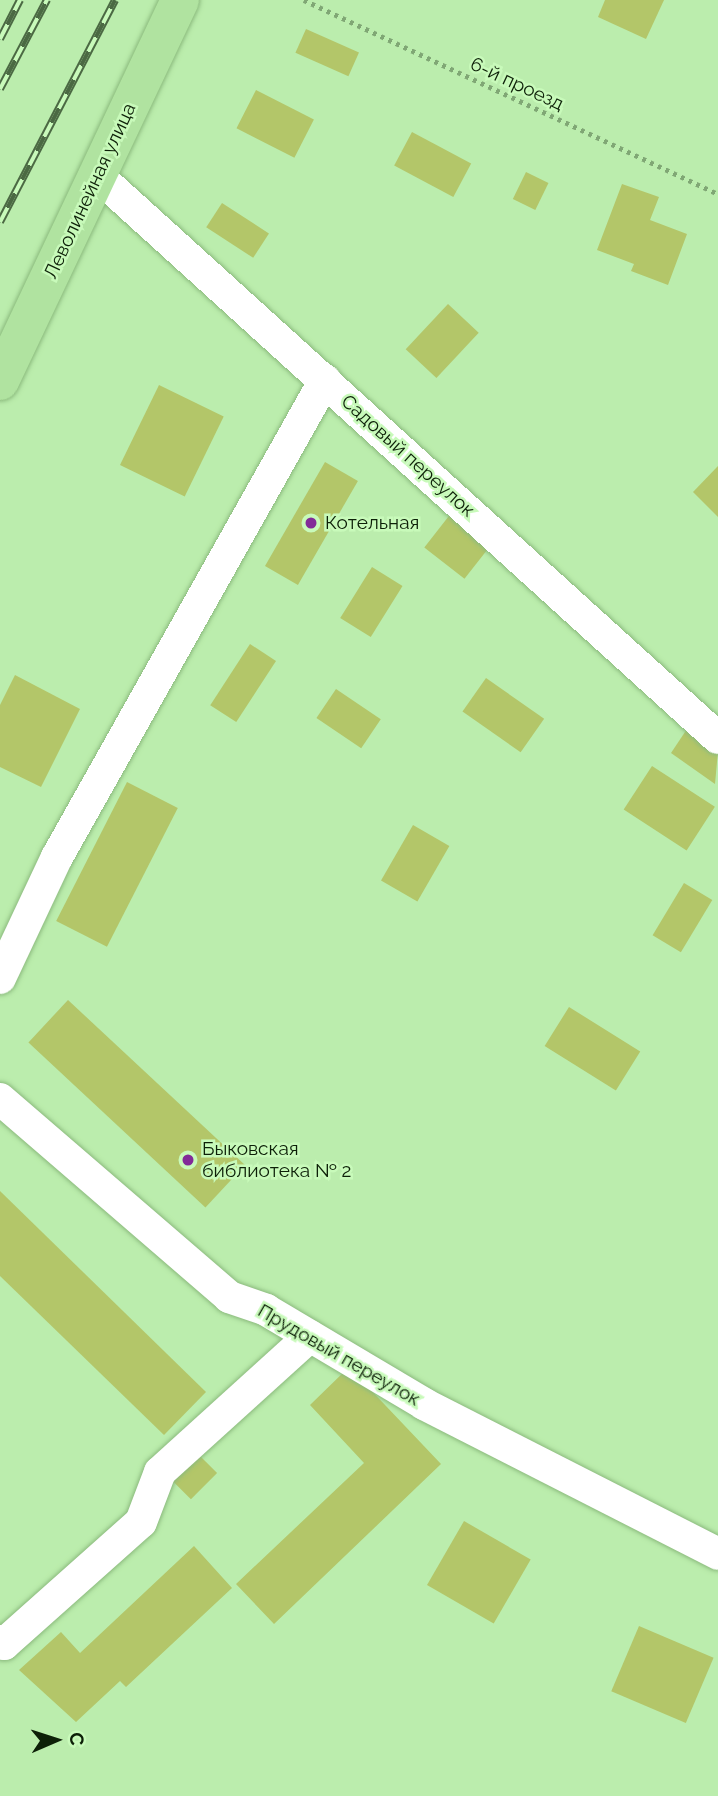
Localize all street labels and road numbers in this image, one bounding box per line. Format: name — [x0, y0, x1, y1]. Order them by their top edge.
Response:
street label: 6-й проезд — [467, 52, 567, 116]
street label: Леволинейная улица — [39, 99, 141, 283]
street label: Садовый переулок — [337, 390, 479, 522]
street label: Прудовый переулок — [254, 1299, 424, 1411]

